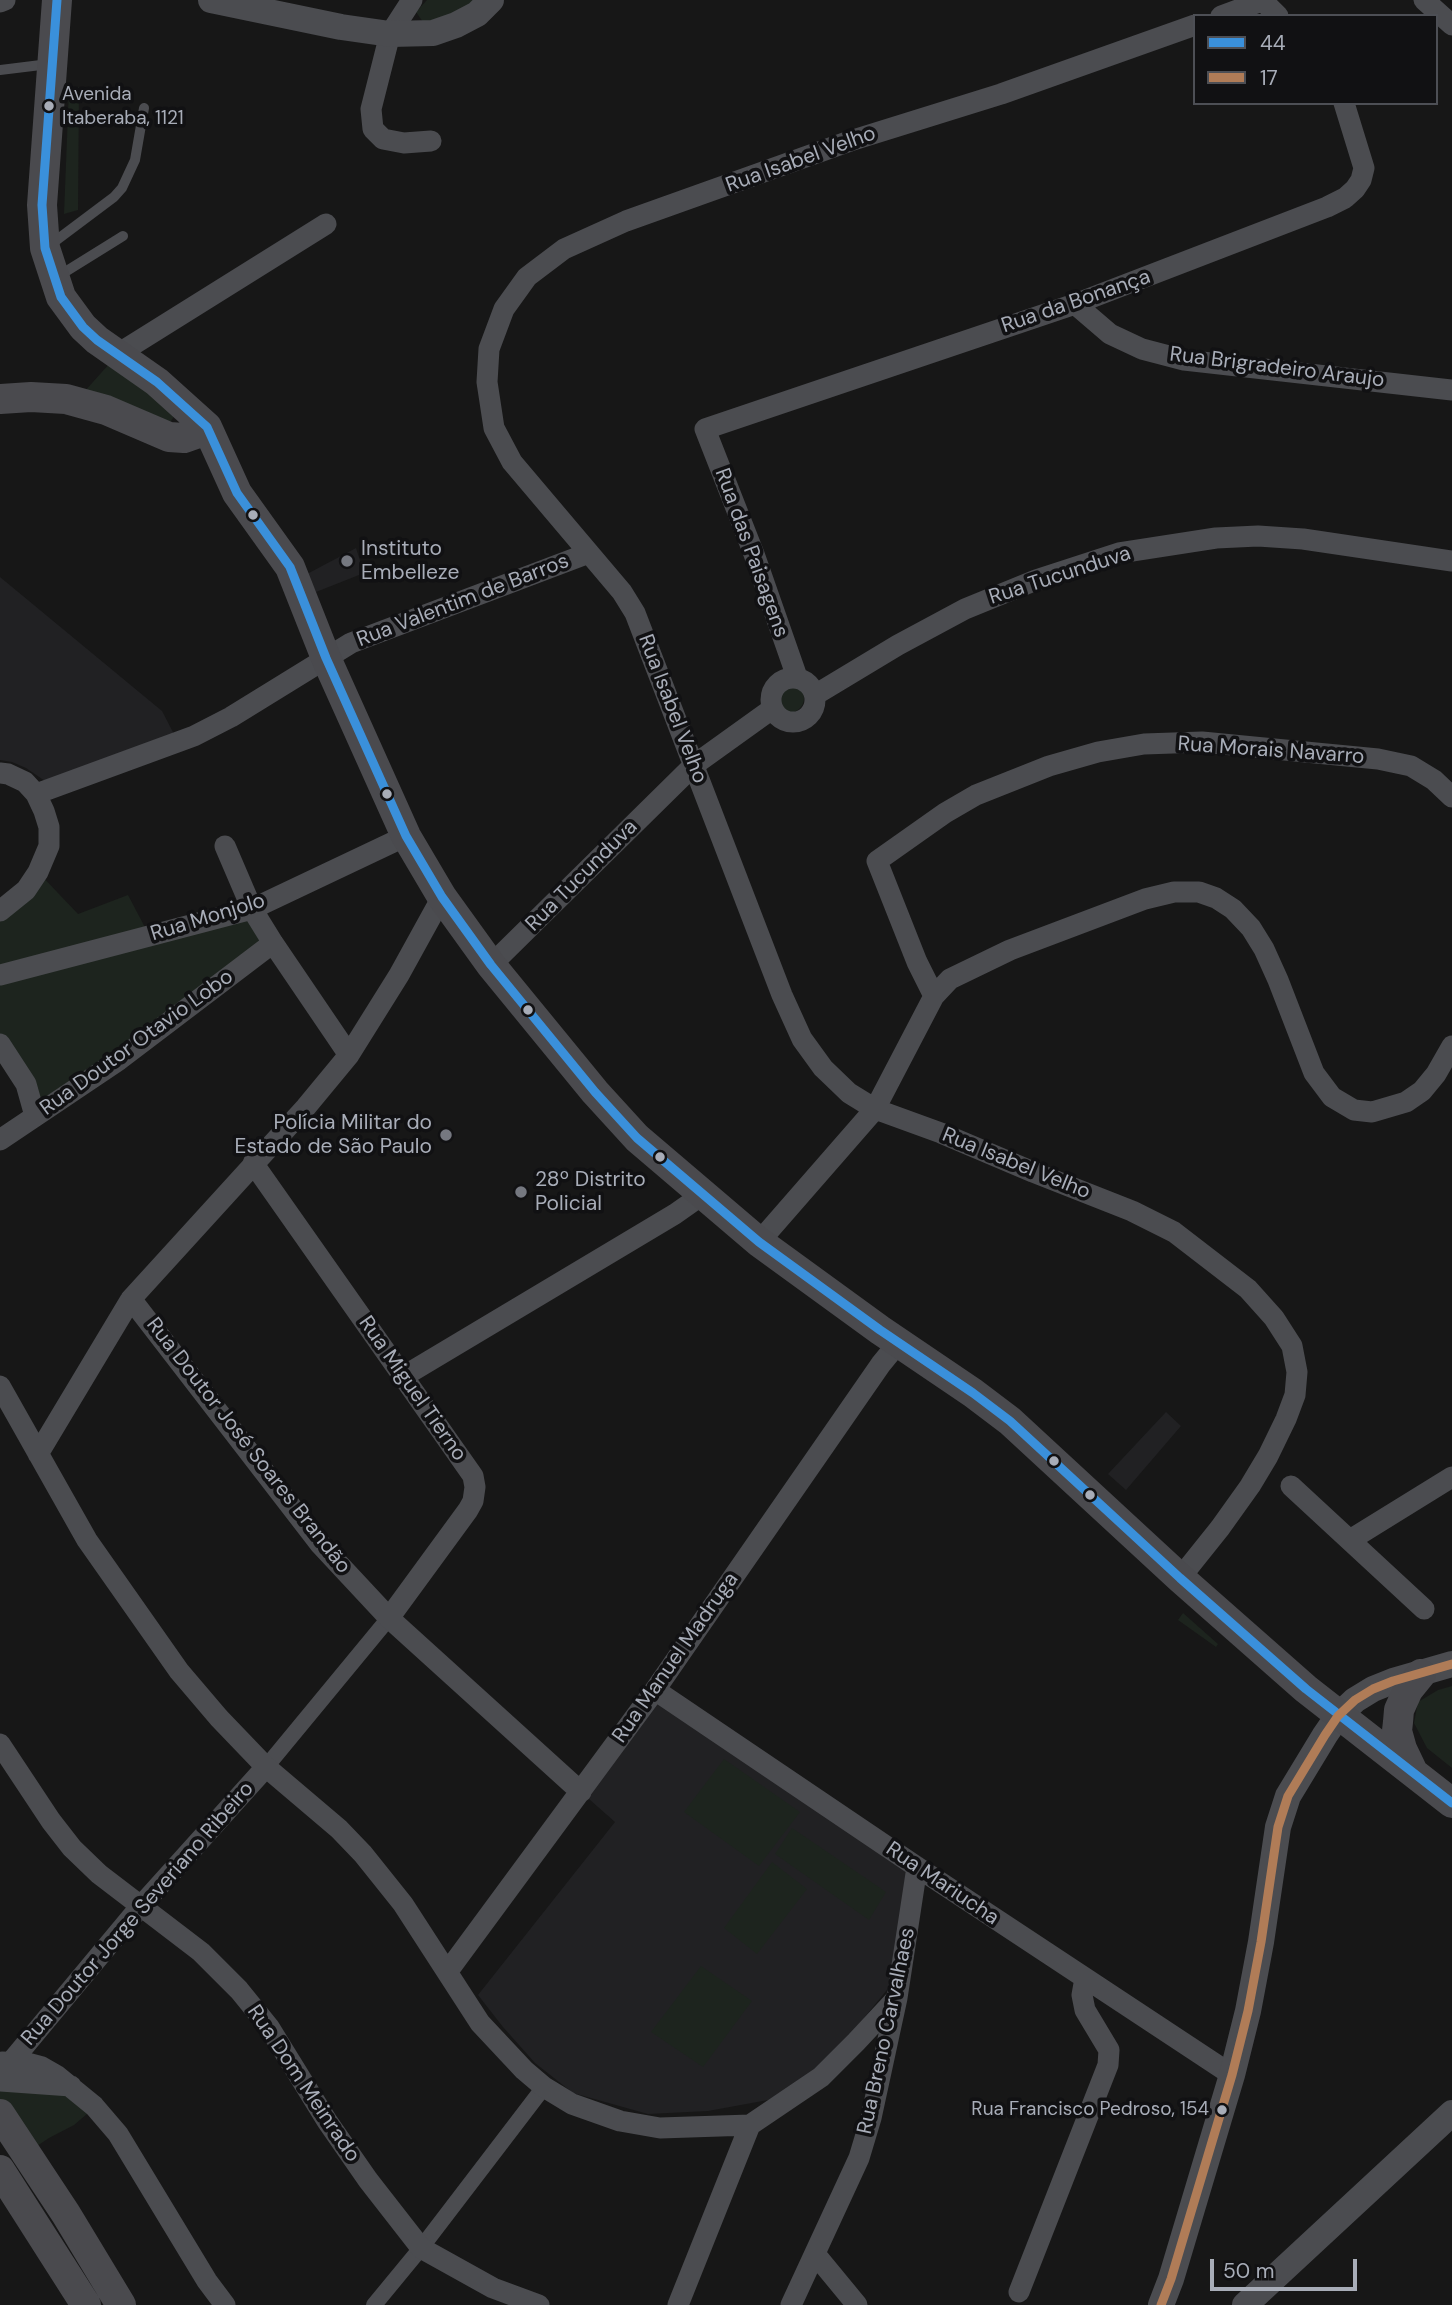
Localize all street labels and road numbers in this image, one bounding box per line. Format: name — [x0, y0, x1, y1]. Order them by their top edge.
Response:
street label: Rua Isabel Velho — [723, 121, 879, 199]
street label: Rua da Bonança — [998, 265, 1154, 339]
street label: Rua Brigradeiro Araujo — [1168, 342, 1386, 394]
street label: Rua das Paisagens — [709, 465, 793, 641]
street label: Rua Tucunduva — [986, 541, 1134, 611]
street label: Rua Valentim de Barros — [353, 549, 573, 653]
street label: Rua Isabel Velho — [632, 631, 712, 787]
street label: Rua Morais Navarro — [1177, 732, 1365, 770]
street label: Rua Tucunduva — [521, 815, 643, 937]
street label: Rua Monjolo — [148, 889, 268, 947]
street label: Rua Doutor Otavio Lobo — [36, 964, 238, 1122]
street label: Rua Isabel Velho — [938, 1123, 1094, 1205]
street label: Rua Miguel Tierno — [353, 1312, 471, 1466]
street label: Rua Doutor José Soares Brandão — [140, 1313, 356, 1579]
street label: Rua Manuel Madruga — [608, 1568, 744, 1748]
street label: Rua Doutor Jorge Severiano Ribeiro — [16, 1777, 260, 2051]
street label: Rua Mariucha — [881, 1837, 1003, 1931]
street label: Rua Breno Carvalhaes — [853, 1925, 921, 2137]
street label: Rua Dom Meinrado — [241, 2001, 365, 2167]

